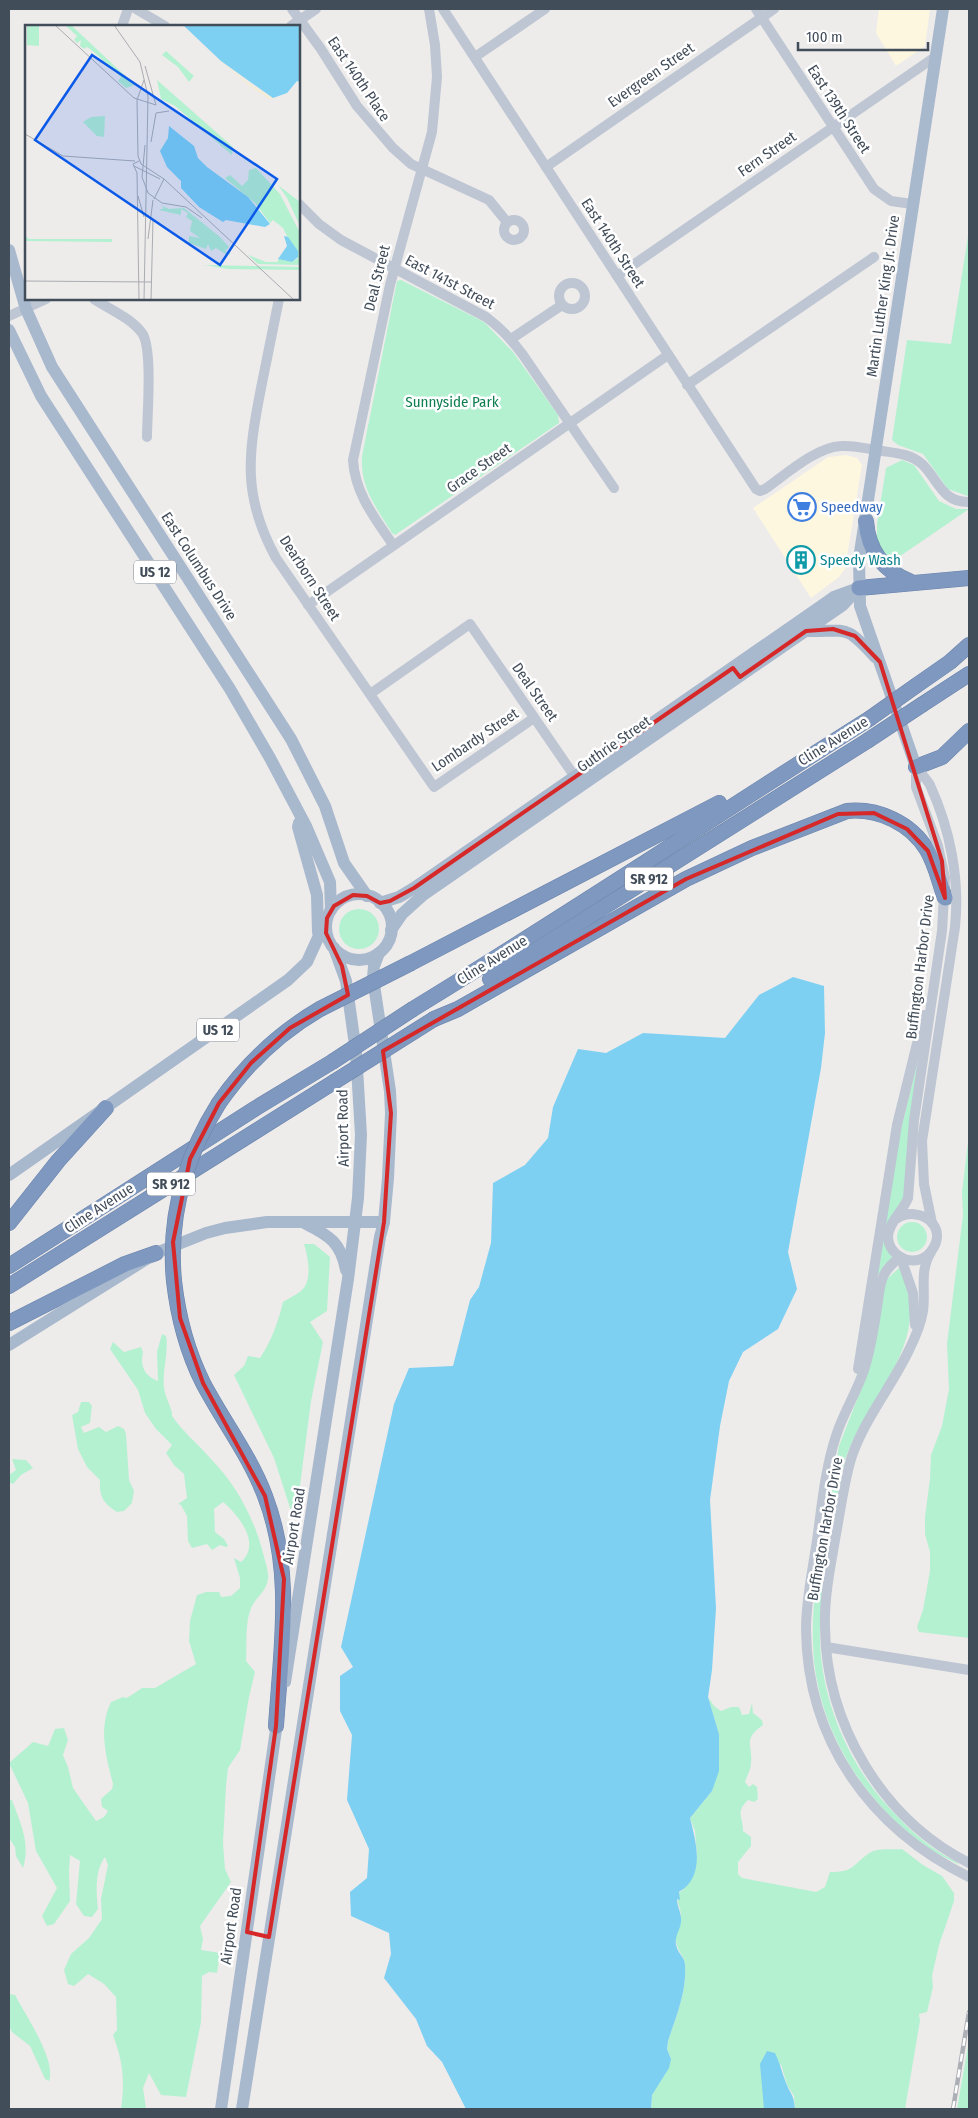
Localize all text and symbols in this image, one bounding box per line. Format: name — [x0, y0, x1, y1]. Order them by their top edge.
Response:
scale bar — [798, 20, 928, 52]
inset map — [25, 25, 300, 300]
text: 100 m — [806, 28, 843, 46]
street label: East 140th Place — [324, 33, 394, 125]
street label: Evergreen Street — [605, 39, 698, 111]
street label: East 139th Street — [804, 61, 874, 157]
street label: Fern Street — [734, 127, 800, 181]
street label: East 140th Street — [577, 195, 649, 291]
street label: Martin Luther King Jr. Drive — [863, 214, 903, 378]
street label: Deal Street — [360, 243, 394, 313]
street label: East 141st Street — [402, 251, 498, 313]
park label: Sunnyside Park — [405, 393, 499, 411]
street label: Grace Street — [443, 439, 515, 497]
supermarket icon: Speedway — [787, 492, 817, 522]
place label: Speedway — [821, 498, 883, 516]
street label: East Columbus Drive — [157, 509, 241, 623]
street label: Dearborn Street — [276, 532, 344, 624]
building icon: Speedy Wash — [786, 545, 816, 575]
place label: Speedy Wash — [820, 551, 901, 569]
road number: US 12 — [134, 560, 176, 584]
street label: Deal Street — [508, 659, 562, 725]
street label: Lombardy Street — [428, 704, 522, 776]
street label: Guthrie Street — [574, 712, 654, 776]
street label: Cline Avenue — [795, 712, 871, 770]
road number: SR 912 — [625, 868, 673, 891]
street label: Buffington Harbor Drive — [902, 894, 938, 1040]
street label: Cline Avenue — [454, 931, 530, 989]
road number: US 12 — [197, 1018, 239, 1042]
street label: Airport Road — [333, 1089, 353, 1167]
road number: SR 912 — [147, 1172, 195, 1196]
street label: Cline Avenue — [61, 1179, 137, 1237]
street label: Buffington Harbor Drive — [804, 1456, 846, 1602]
street label: Airport Road — [279, 1486, 309, 1566]
street label: Airport Road — [217, 1886, 245, 1966]

